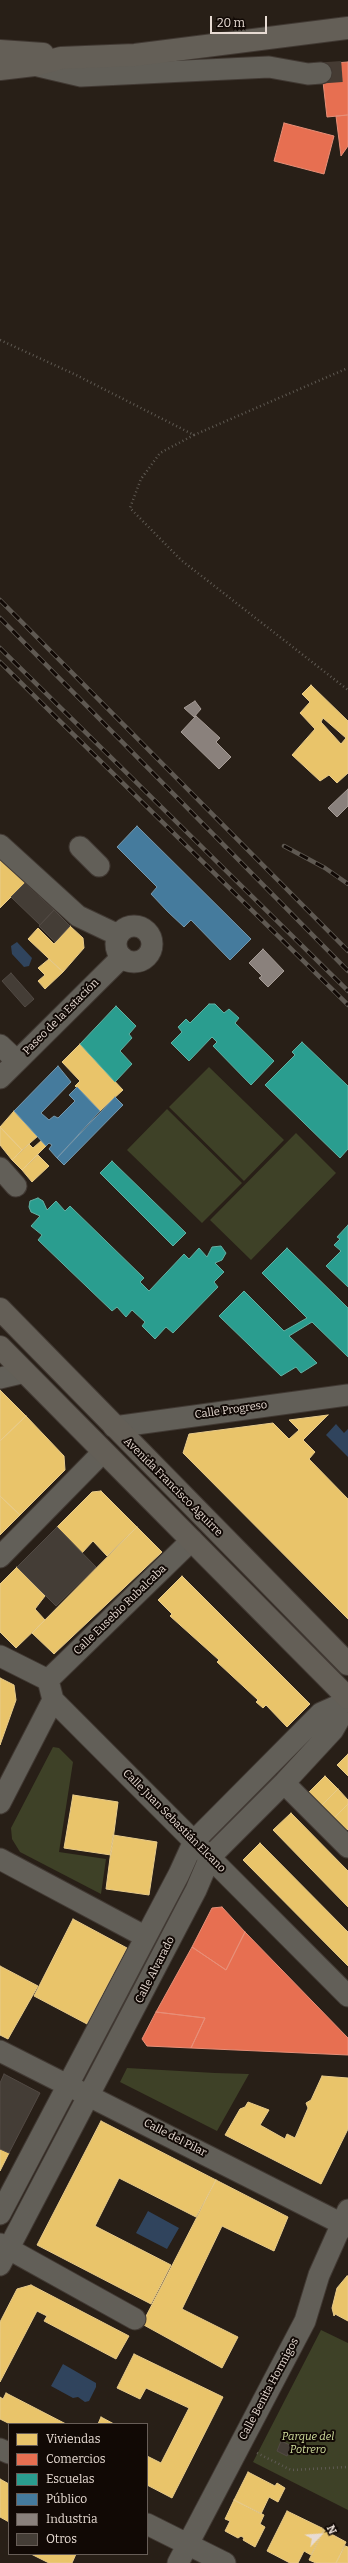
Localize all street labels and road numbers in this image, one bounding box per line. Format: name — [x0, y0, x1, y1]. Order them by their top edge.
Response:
street label: Paseo de la Estación — [20, 976, 102, 1058]
street label: Calle Progreso — [194, 1398, 268, 1422]
street label: Avenida Francisco Aguirre — [121, 1435, 225, 1539]
street label: Calle Eusebio Rubalcaba — [71, 1562, 169, 1658]
street label: Calle Juan Sebastián Elcano — [120, 1767, 228, 1875]
street label: Calle Alvarado — [133, 1934, 177, 2006]
street label: Calle del Pilar — [141, 2116, 209, 2160]
street label: Calle Benita Hormigos — [236, 2336, 302, 2442]

